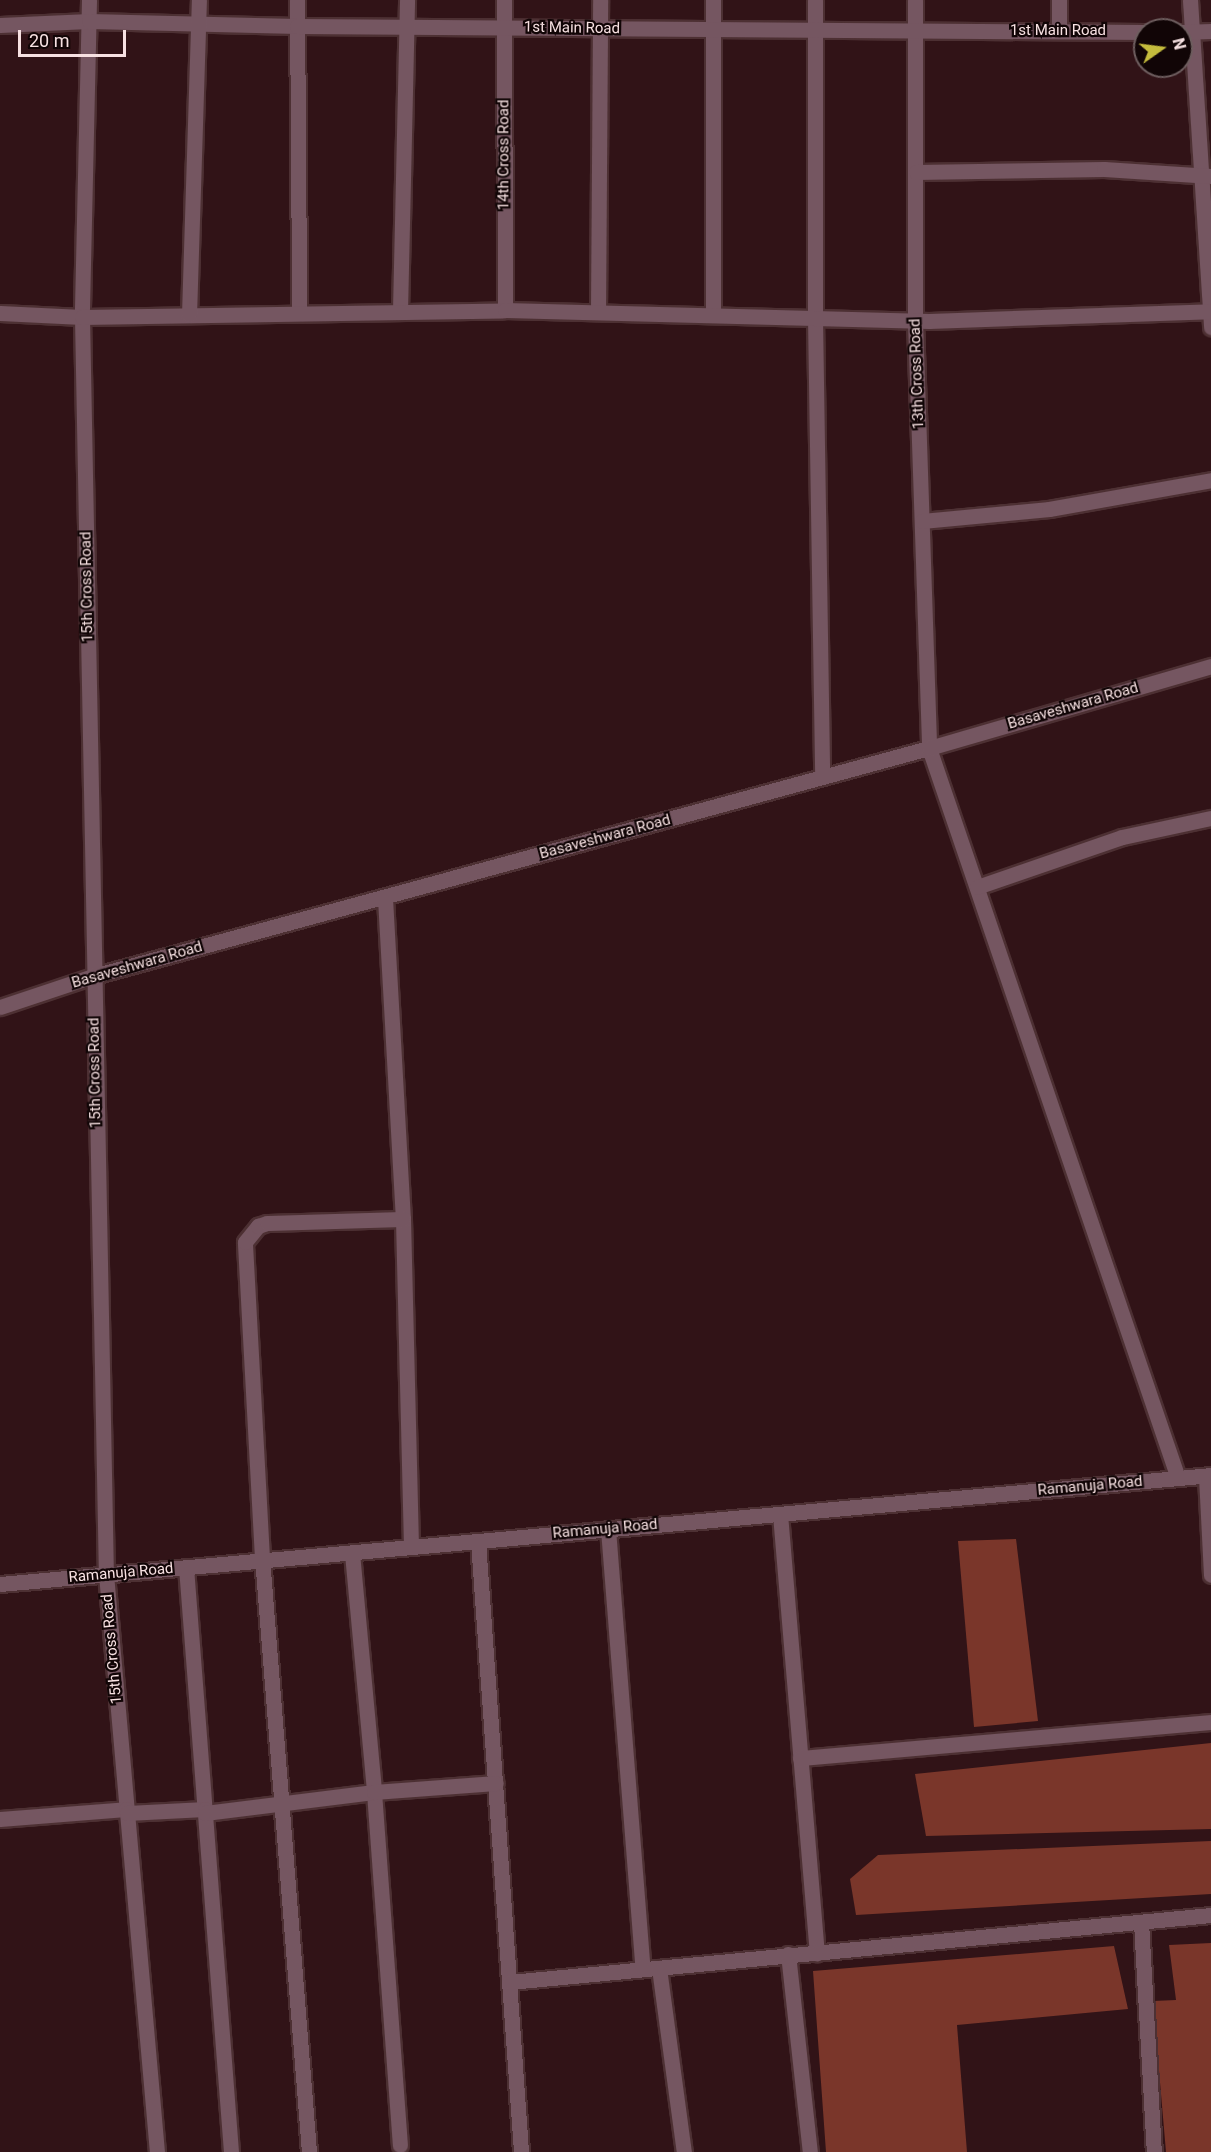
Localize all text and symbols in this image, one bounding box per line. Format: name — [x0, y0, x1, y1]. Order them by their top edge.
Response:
scale bar — [21, 18, 129, 56]
street label: 1st Main Road — [524, 18, 620, 38]
north arrow — [1133, 18, 1193, 78]
street label: 1st Main Road — [1010, 22, 1106, 40]
text: 20 m — [29, 30, 69, 51]
text: N — [1168, 36, 1190, 52]
street label: 14th Cross Road — [495, 100, 513, 210]
street label: 13th Cross Road — [906, 318, 928, 430]
street label: 15th Cross Road — [77, 532, 97, 642]
street label: Basaveshwara Road — [1006, 679, 1140, 733]
street label: Basaveshwara Road — [537, 811, 673, 863]
street label: Basaveshwara Road — [70, 938, 204, 992]
street label: 15th Cross Road — [85, 1018, 105, 1128]
street label: Ramanuja Road — [1037, 1472, 1143, 1500]
street label: Ramanuja Road — [552, 1515, 658, 1543]
street label: Ramanuja Road — [68, 1559, 174, 1587]
street label: 15th Cross Road — [98, 1593, 126, 1705]

